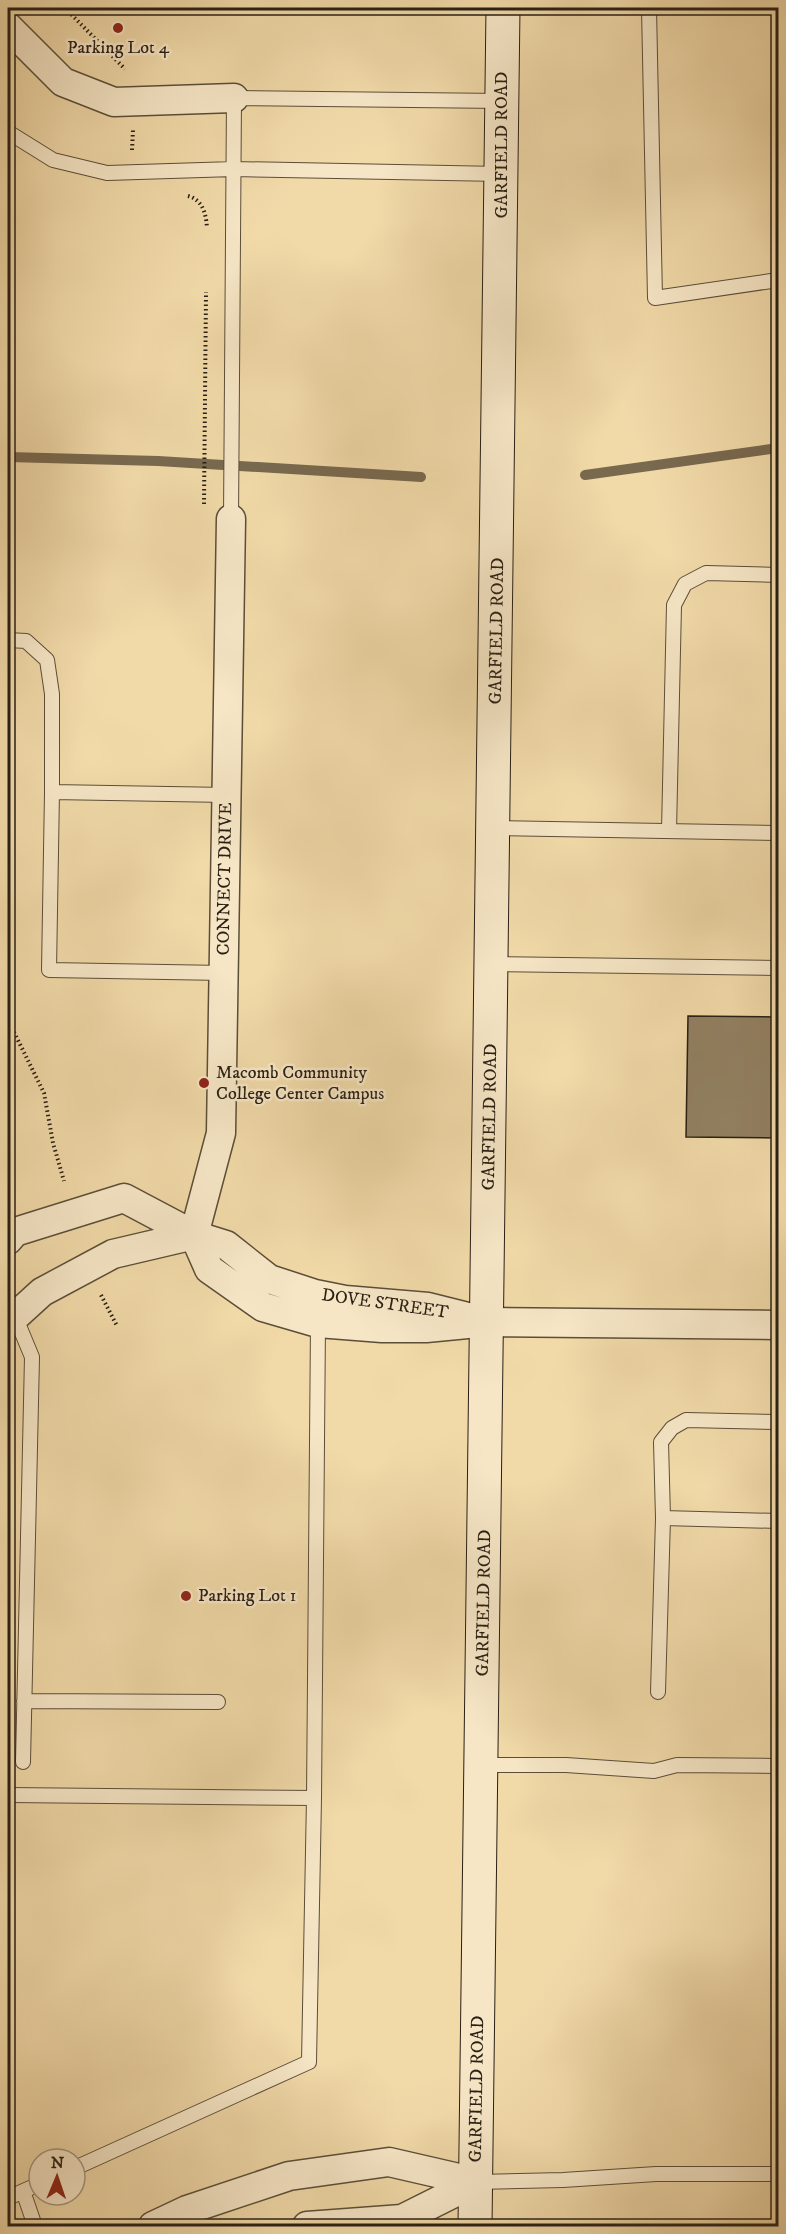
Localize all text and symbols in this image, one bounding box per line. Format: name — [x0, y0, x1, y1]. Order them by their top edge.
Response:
marker: Parking Lot 4 — [111, 21, 125, 35]
place label: Parking Lot 4 — [67, 37, 170, 59]
street label: GARFIELD ROAD — [491, 72, 513, 218]
street label: GARFIELD ROAD — [485, 557, 509, 705]
street label: CONNECT DRIVE — [213, 802, 237, 956]
street label: GARFIELD ROAD — [478, 1043, 502, 1191]
place label: Macomb Community College Center Campus — [216, 1062, 384, 1105]
marker: Macomb Community College Center Campus — [197, 1076, 211, 1090]
street label: DOVE STREET — [320, 1284, 450, 1324]
street label: GARFIELD ROAD — [472, 1529, 496, 1677]
place label: Parking Lot 1 — [198, 1585, 296, 1607]
marker: Parking Lot 1 — [179, 1589, 193, 1603]
street label: GARFIELD ROAD — [465, 2015, 489, 2163]
north arrow — [27, 2147, 87, 2207]
text: N — [51, 2153, 64, 2173]

